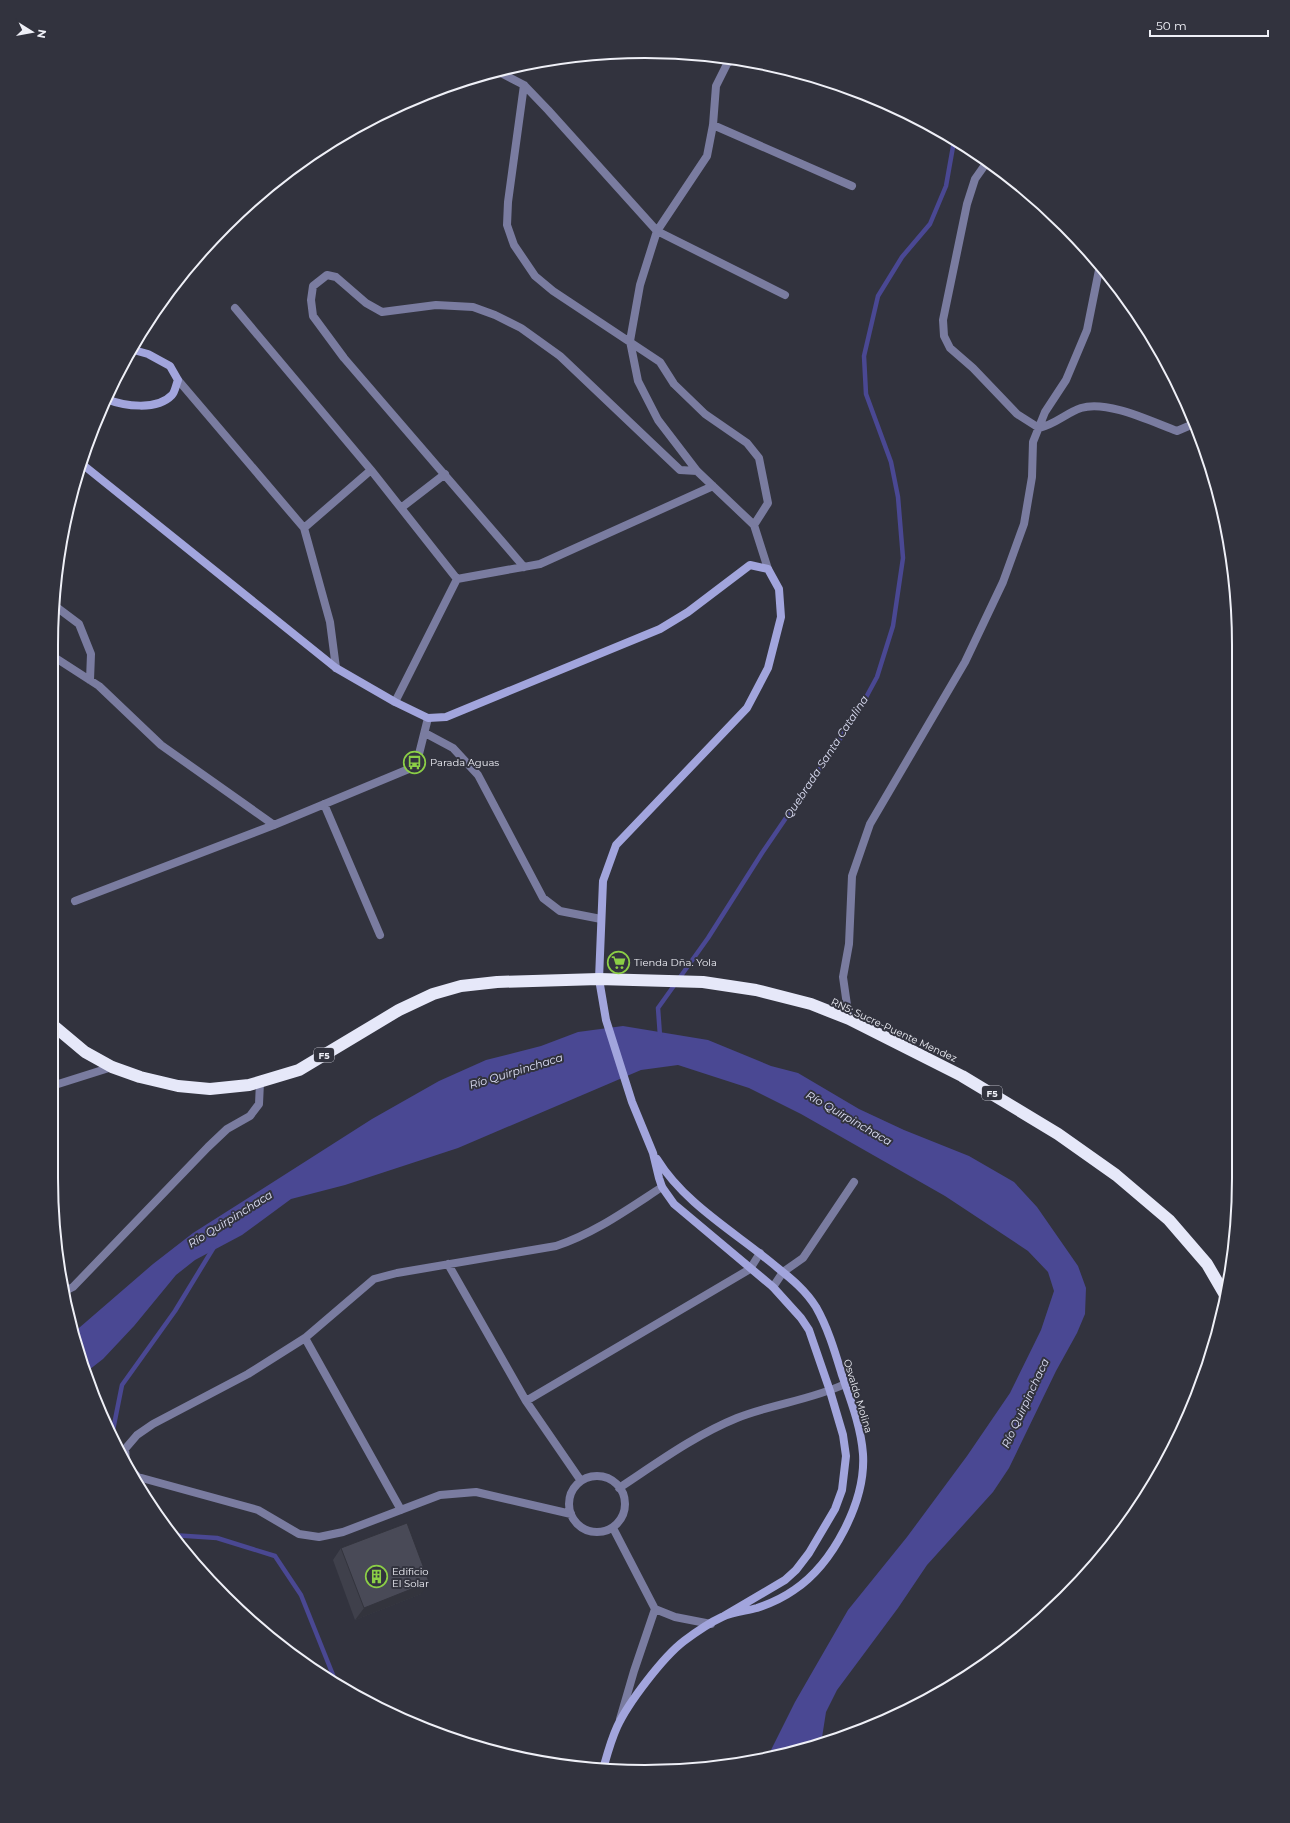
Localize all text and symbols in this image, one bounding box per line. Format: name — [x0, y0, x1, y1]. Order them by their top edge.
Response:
north arrow — [12, 12, 52, 52]
scale bar — [1150, 12, 1268, 38]
text: 50 m — [1156, 18, 1187, 33]
text: N — [34, 28, 50, 40]
water label: Quebrada Santa Catalina — [781, 693, 871, 821]
bus stop icon: Parada Aguas — [401, 749, 427, 775]
place label: Parada Aguas — [430, 756, 499, 769]
supermarket icon: Tienda Dña. Yola — [605, 949, 631, 975]
place label: Tienda Dña. Yola — [634, 956, 717, 969]
street label: RN5: Sucre-Puente Mendez — [829, 995, 959, 1065]
road number: F5 — [314, 1048, 334, 1062]
water label: Río Quirpinchaca — [468, 1050, 564, 1092]
road number: F5 — [982, 1086, 1002, 1100]
water label: Río Quirpinchaca — [803, 1088, 895, 1148]
water label: Río Quirpinchaca — [185, 1187, 275, 1251]
water label: Río Quirpinchaca — [998, 1356, 1052, 1450]
street label: Osvaldo Molina — [841, 1358, 875, 1434]
building icon: Edificio El Solar — [364, 1564, 390, 1590]
place label: Edificio El Solar — [392, 1565, 429, 1590]

